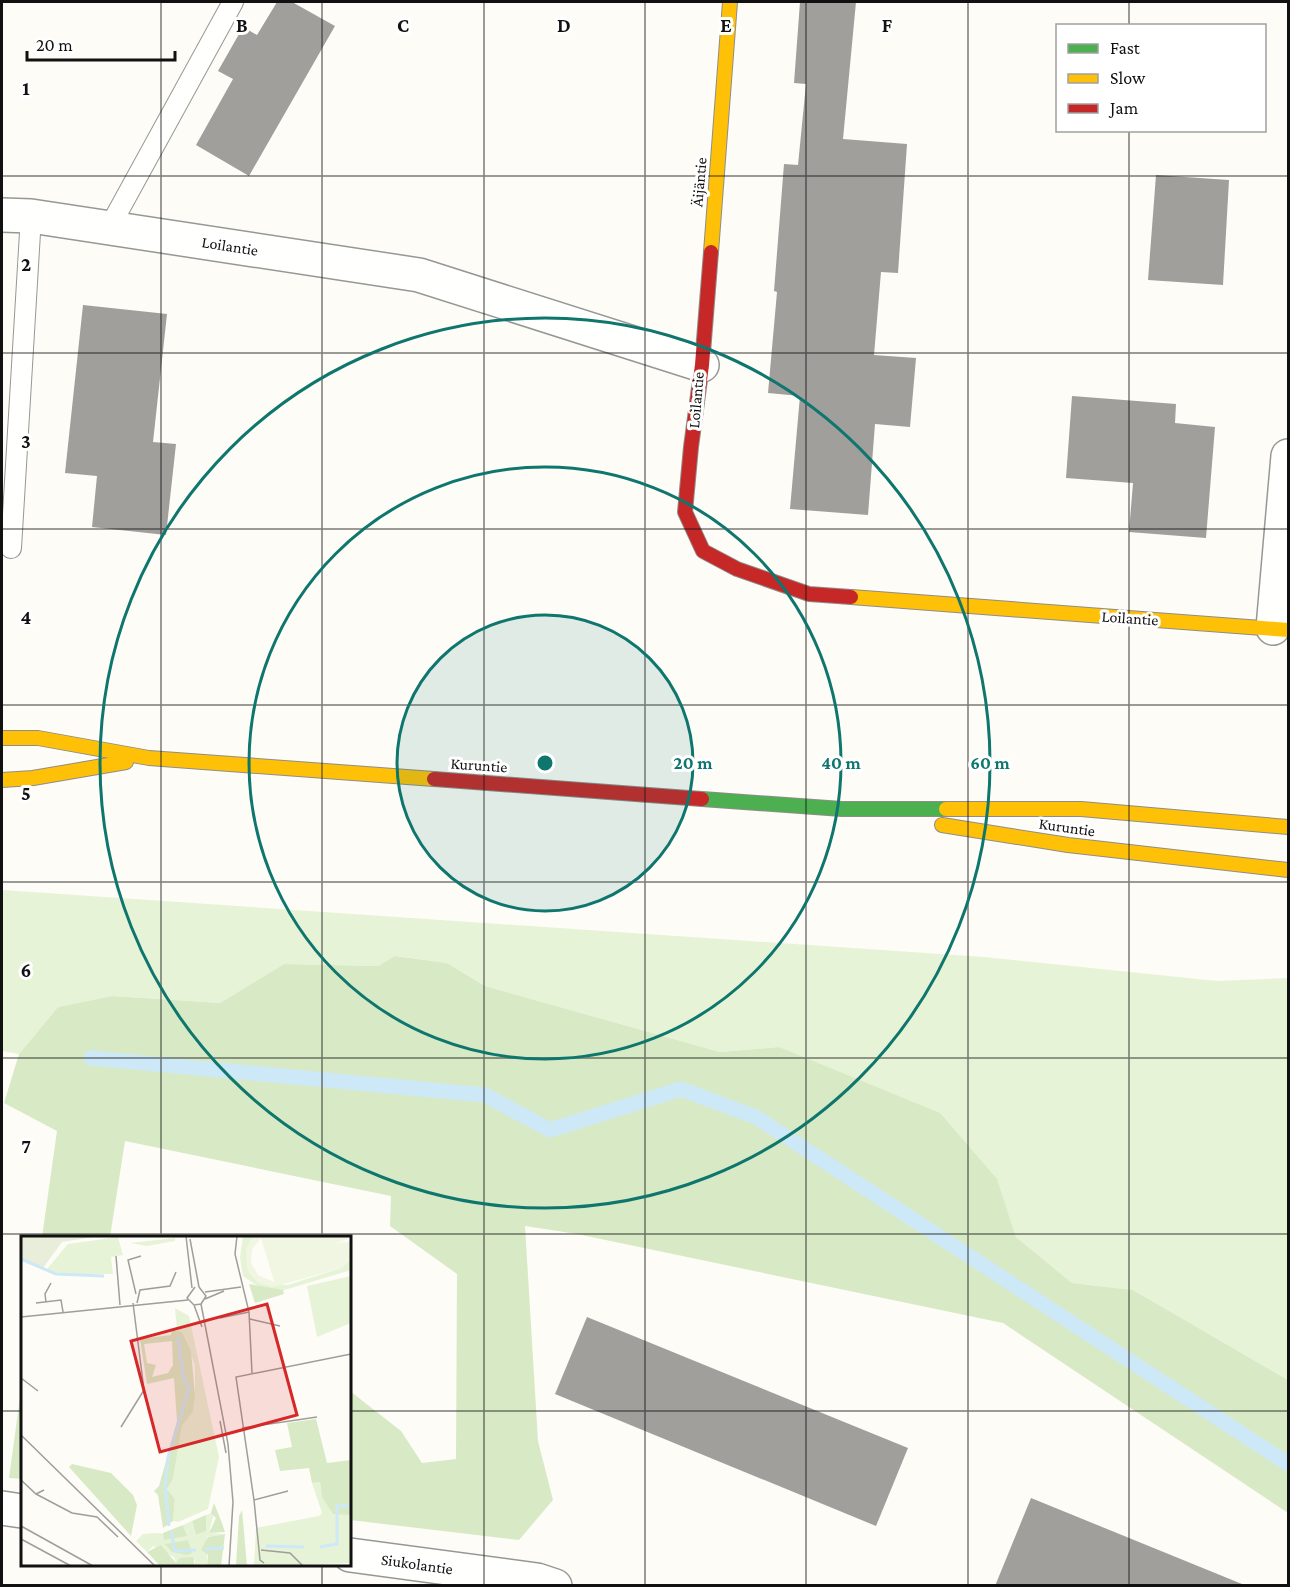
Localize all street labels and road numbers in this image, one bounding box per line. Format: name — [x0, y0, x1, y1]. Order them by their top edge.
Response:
street label: Äijäntie — [688, 156, 711, 208]
street label: Loilantie — [201, 233, 259, 259]
street label: Loilantie — [685, 371, 707, 429]
street label: Loilantie — [1101, 608, 1159, 628]
street label: Kuruntie — [450, 755, 508, 775]
street label: Kuruntie — [1038, 815, 1096, 839]
street label: Siukolantie — [380, 1551, 454, 1577]

